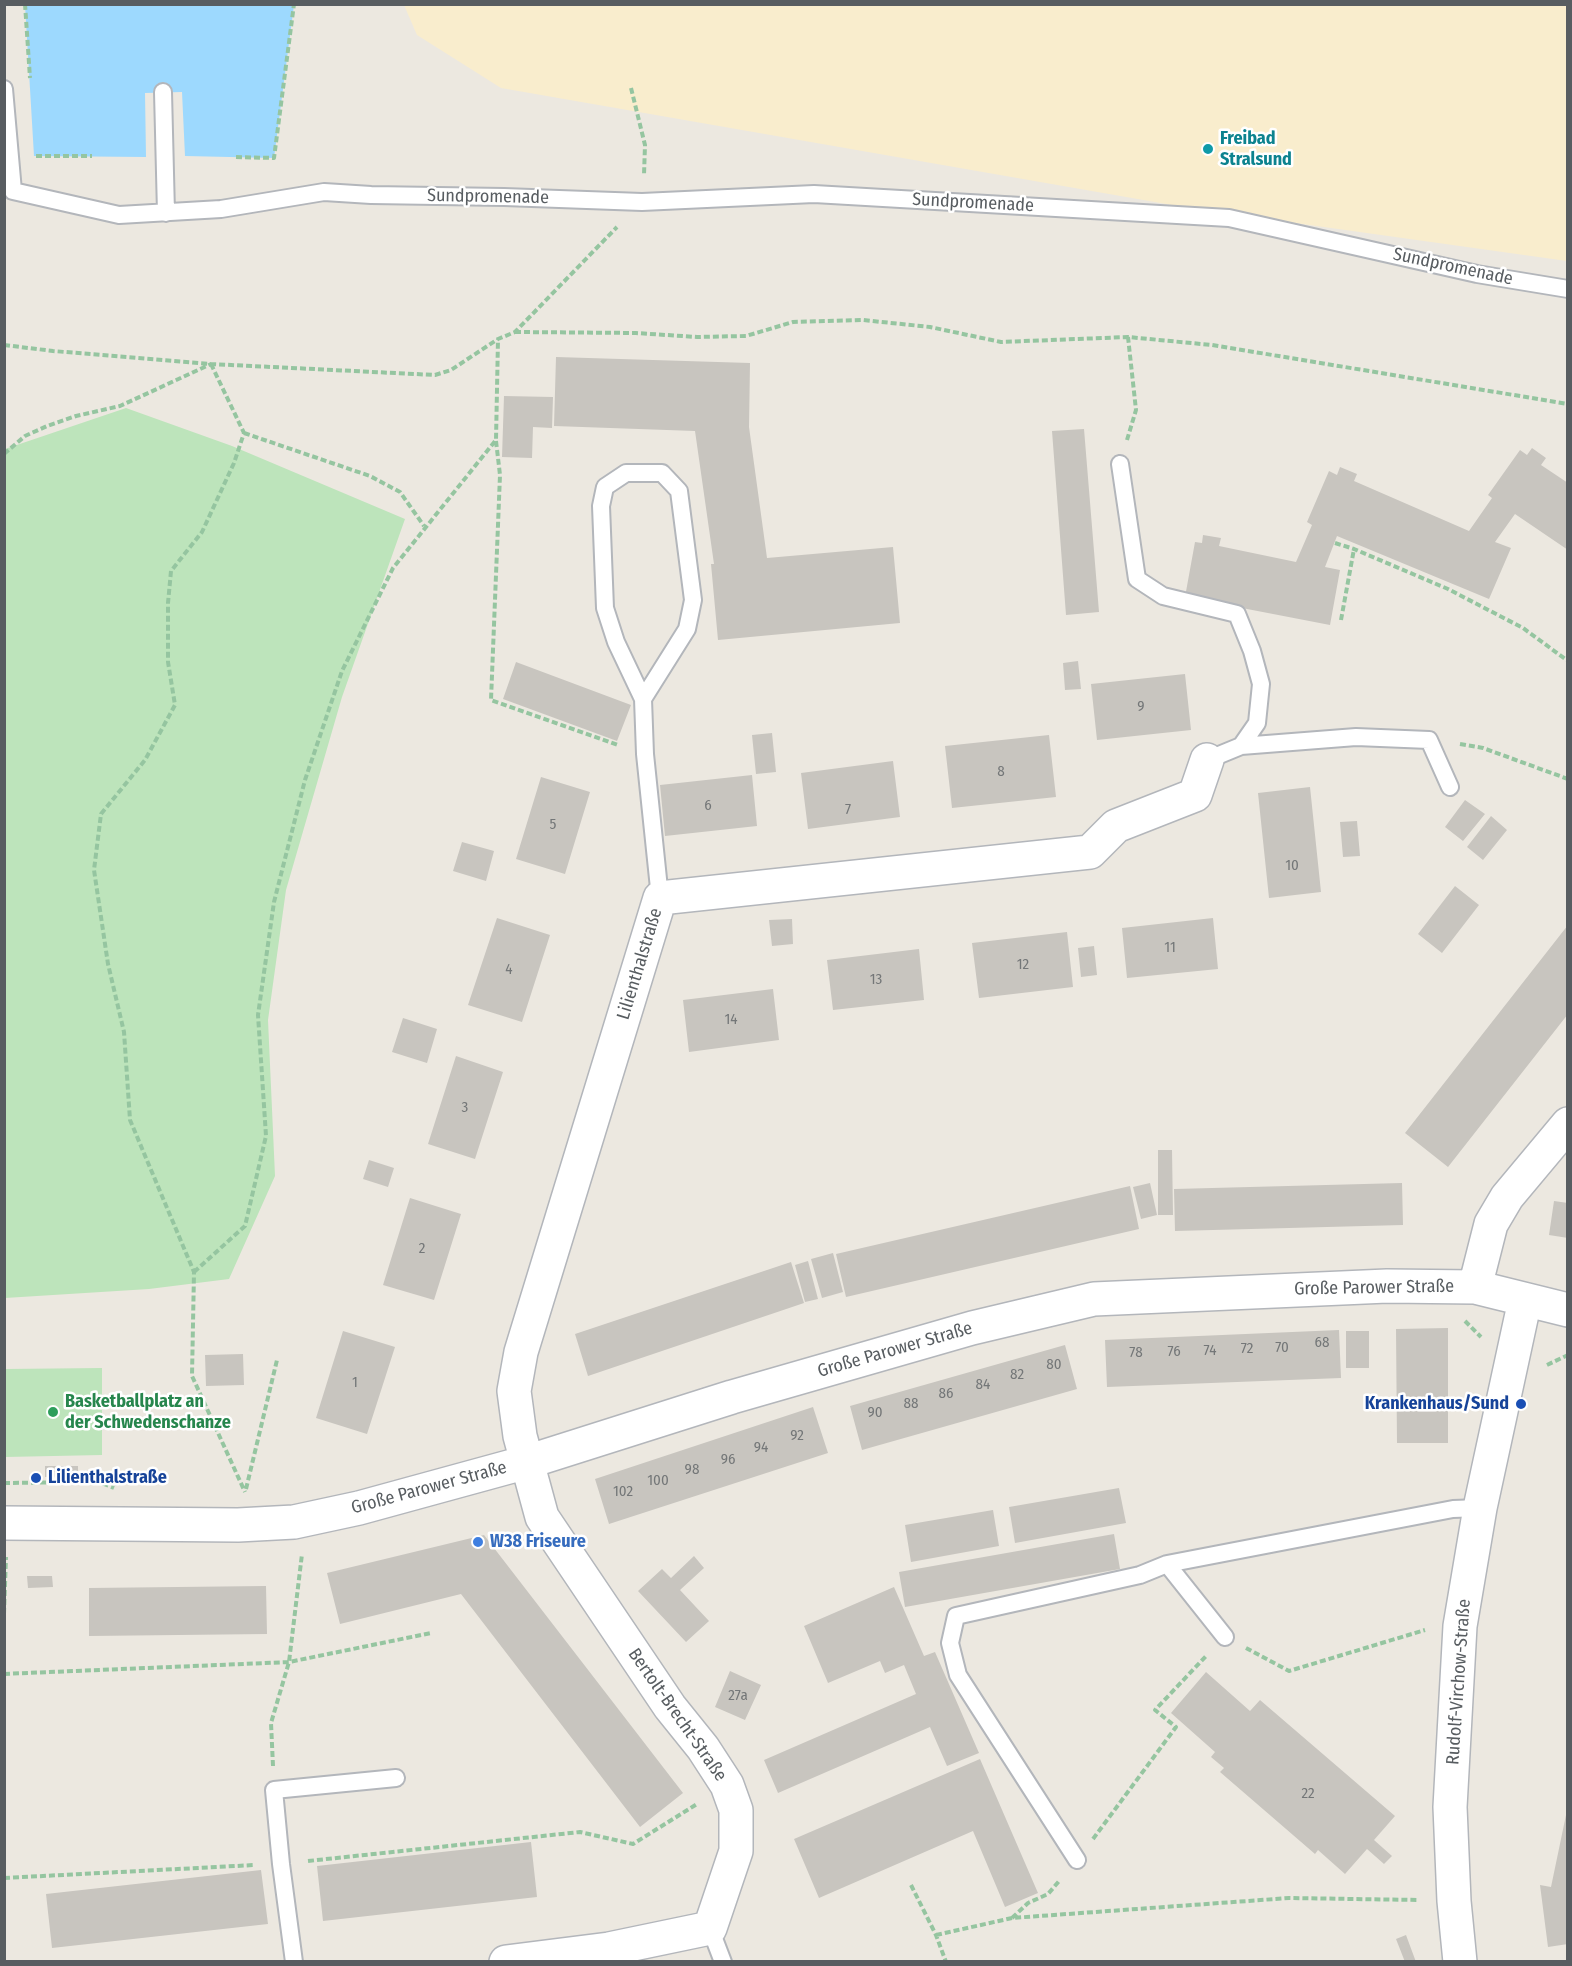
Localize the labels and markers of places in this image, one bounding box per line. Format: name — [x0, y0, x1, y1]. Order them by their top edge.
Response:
place label: Freibad Stralsund — [1220, 128, 1292, 170]
marker: Freibad Stralsund — [1201, 142, 1215, 156]
place label: Basketballplatz an der Schwedenschanze — [65, 1391, 231, 1434]
place label: Krankenhaus/Sund — [1365, 1393, 1509, 1415]
marker: Krankenhaus/Sund — [1514, 1397, 1528, 1411]
marker: Basketballplatz an der Schwedenschanze — [46, 1405, 60, 1419]
place label: Lilienthalstraße — [48, 1467, 167, 1489]
marker: Lilienthalstraße — [29, 1471, 43, 1485]
place label: W38 Friseure — [490, 1531, 586, 1553]
marker: W38 Friseure — [471, 1535, 485, 1549]

